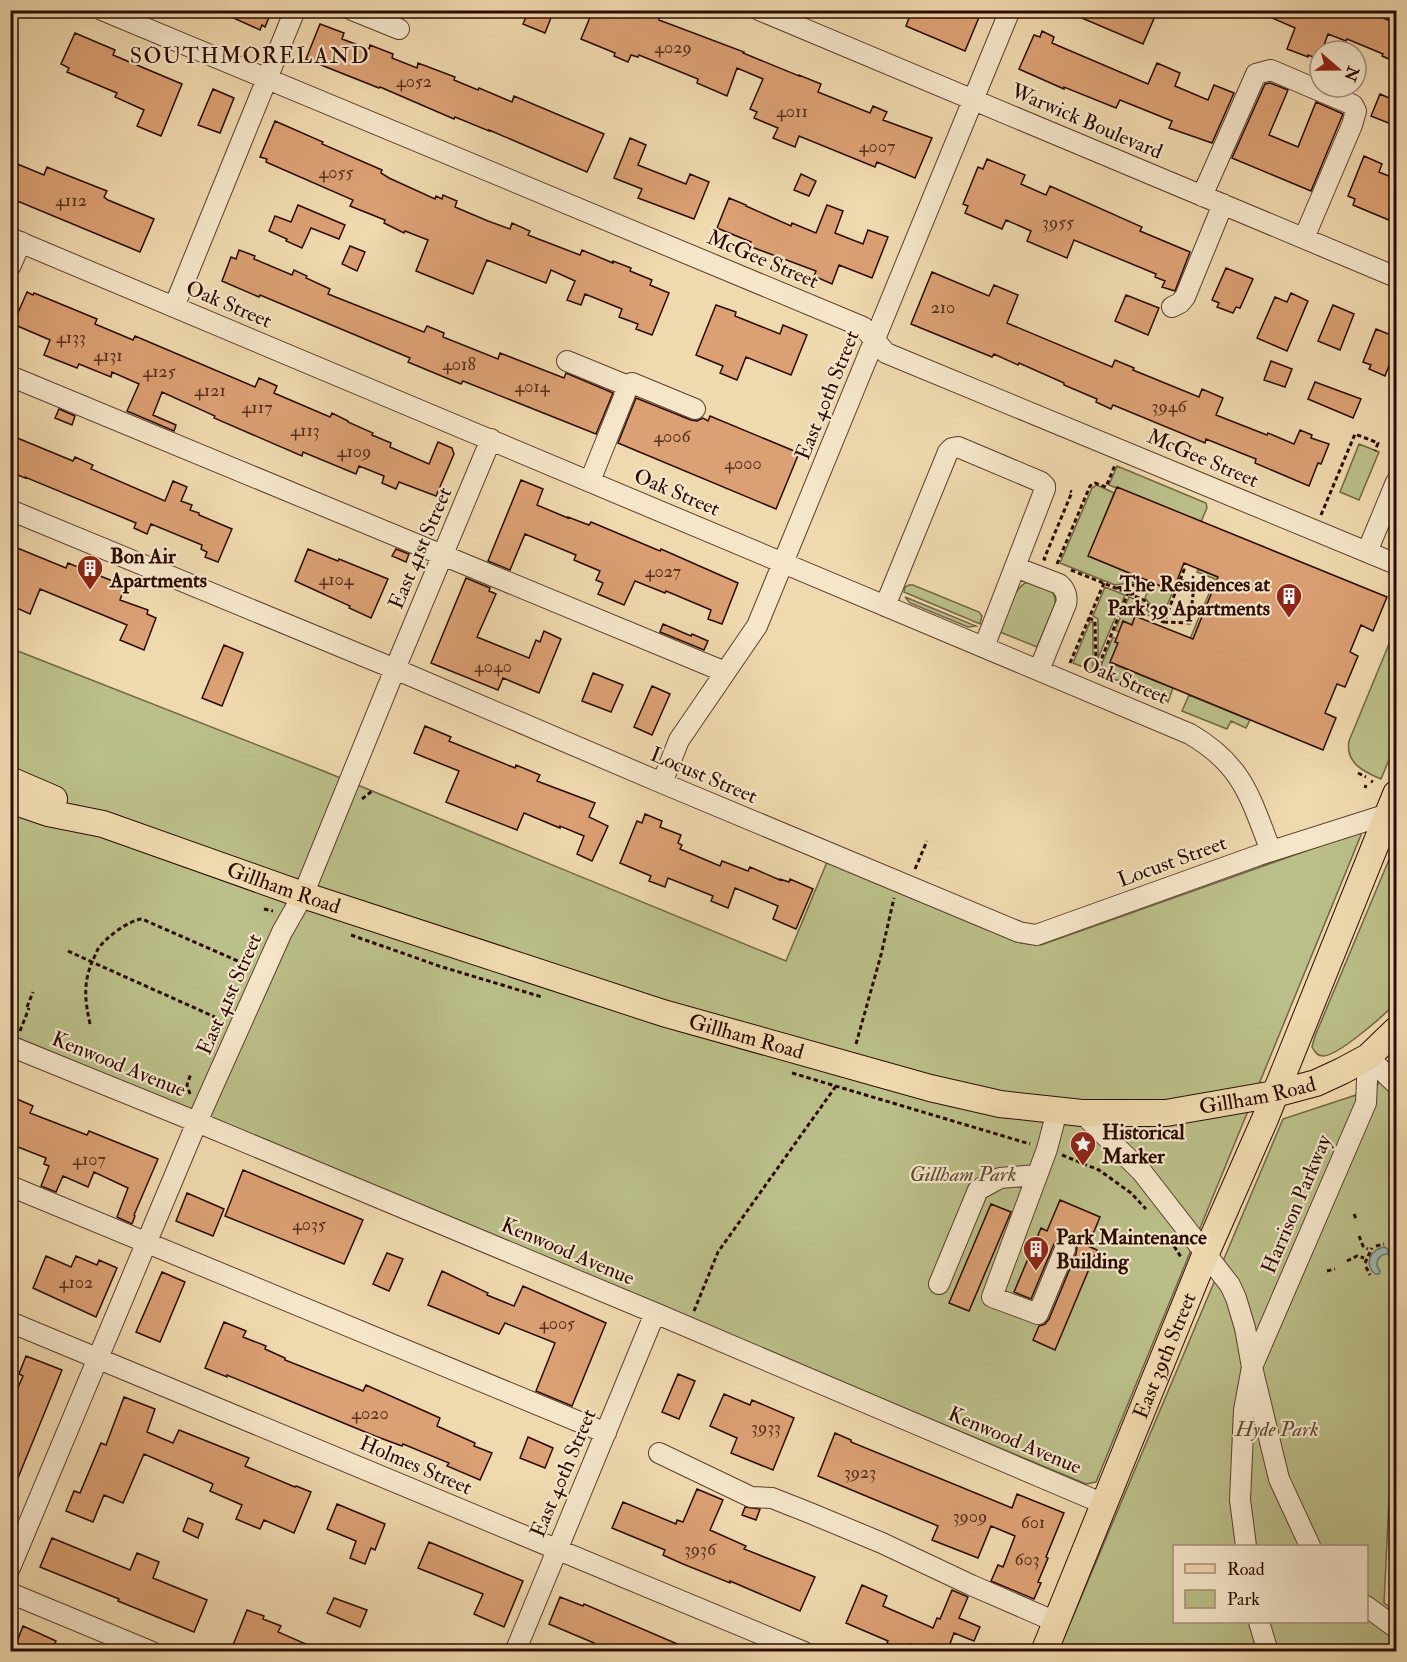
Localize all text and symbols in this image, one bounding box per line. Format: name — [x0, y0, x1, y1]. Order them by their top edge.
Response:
house number: 4029 — [654, 36, 692, 59]
north arrow — [1308, 39, 1368, 99]
district label: SOUTHMORELAND — [130, 42, 370, 70]
text: N — [1339, 63, 1363, 85]
house number: 4052 — [396, 70, 432, 93]
street label: Warwick Boulevard — [1006, 77, 1167, 166]
house number: 4011 — [776, 100, 808, 123]
house number: 4007 — [859, 135, 895, 158]
house number: 4055 — [319, 161, 353, 184]
house number: 4112 — [55, 189, 87, 212]
house number: 3955 — [1042, 211, 1074, 234]
street label: McGee Street — [703, 224, 823, 295]
street label: Oak Street — [182, 274, 276, 335]
house number: 210 — [931, 296, 955, 319]
house number: 4133 — [56, 326, 86, 349]
street label: East 40th Street — [789, 326, 866, 464]
house number: 4131 — [93, 344, 123, 367]
house number: 4018 — [442, 353, 476, 376]
house number: 4125 — [142, 360, 176, 383]
house number: 4014 — [515, 375, 551, 398]
house number: 4121 — [194, 379, 226, 402]
house number: 3946 — [1152, 395, 1187, 418]
house number: 4117 — [242, 396, 272, 419]
house number: 4113 — [290, 419, 320, 442]
street label: McGee Street — [1143, 423, 1263, 494]
house number: 4006 — [653, 425, 692, 448]
house number: 4109 — [337, 440, 371, 463]
house number: 4000 — [724, 452, 762, 475]
street label: Oak Street — [630, 462, 724, 523]
street label: East 41st Street — [383, 483, 458, 613]
place label: Bon Air Apartments — [109, 543, 207, 594]
building icon: Bon Air Apartments — [75, 553, 105, 591]
house number: 4027 — [645, 560, 681, 583]
house number: 4104 — [319, 568, 355, 591]
place label: The Residences at Park 39 Apartments — [1107, 571, 1270, 622]
building icon: The Residences at Park 39 Apartments — [1274, 581, 1304, 619]
street label: Oak Street — [1078, 650, 1172, 711]
house number: 4040 — [474, 655, 512, 678]
street label: Locust Street — [646, 741, 762, 810]
street label: Locust Street — [1114, 829, 1230, 894]
street label: Gillham Road — [223, 856, 344, 921]
street label: East 41st Street — [191, 929, 268, 1059]
street label: Gillham Road — [686, 1008, 808, 1066]
street label: Kenwood Avenue — [48, 1025, 190, 1104]
street label: Gillham Road — [1197, 1071, 1319, 1121]
place label: Historical Marker — [1101, 1119, 1185, 1170]
place icon: Historical Marker — [1068, 1129, 1098, 1167]
street label: Harrison Parkway — [1255, 1130, 1338, 1278]
house number: 4107 — [72, 1148, 106, 1171]
park label: Gillham Park — [909, 1161, 1017, 1188]
street label: Kenwood Avenue — [497, 1211, 639, 1292]
house number: 4035 — [292, 1213, 326, 1236]
place label: Park Maintenance Building — [1056, 1224, 1207, 1275]
building icon: Park Maintenance Building — [1021, 1234, 1051, 1272]
house number: 4102 — [59, 1271, 93, 1294]
street label: East 39th Street — [1127, 1288, 1203, 1423]
house number: 4005 — [539, 1312, 575, 1335]
street label: Kenwood Avenue — [944, 1400, 1086, 1481]
house number: 4020 — [351, 1402, 389, 1425]
street label: East 40th Street — [524, 1405, 603, 1542]
house number: 3933 — [751, 1416, 781, 1439]
park label: Hyde Park — [1234, 1416, 1319, 1443]
street label: Holmes Street — [356, 1430, 476, 1501]
house number: 3923 — [844, 1461, 876, 1484]
house number: 3909 — [953, 1505, 987, 1528]
house number: 601 — [1021, 1511, 1045, 1534]
house number: 3936 — [684, 1538, 717, 1561]
legend — [1173, 1545, 1368, 1623]
house number: 603 — [1014, 1548, 1040, 1571]
text: Road — [1227, 1558, 1265, 1581]
text: Park — [1227, 1588, 1260, 1611]

